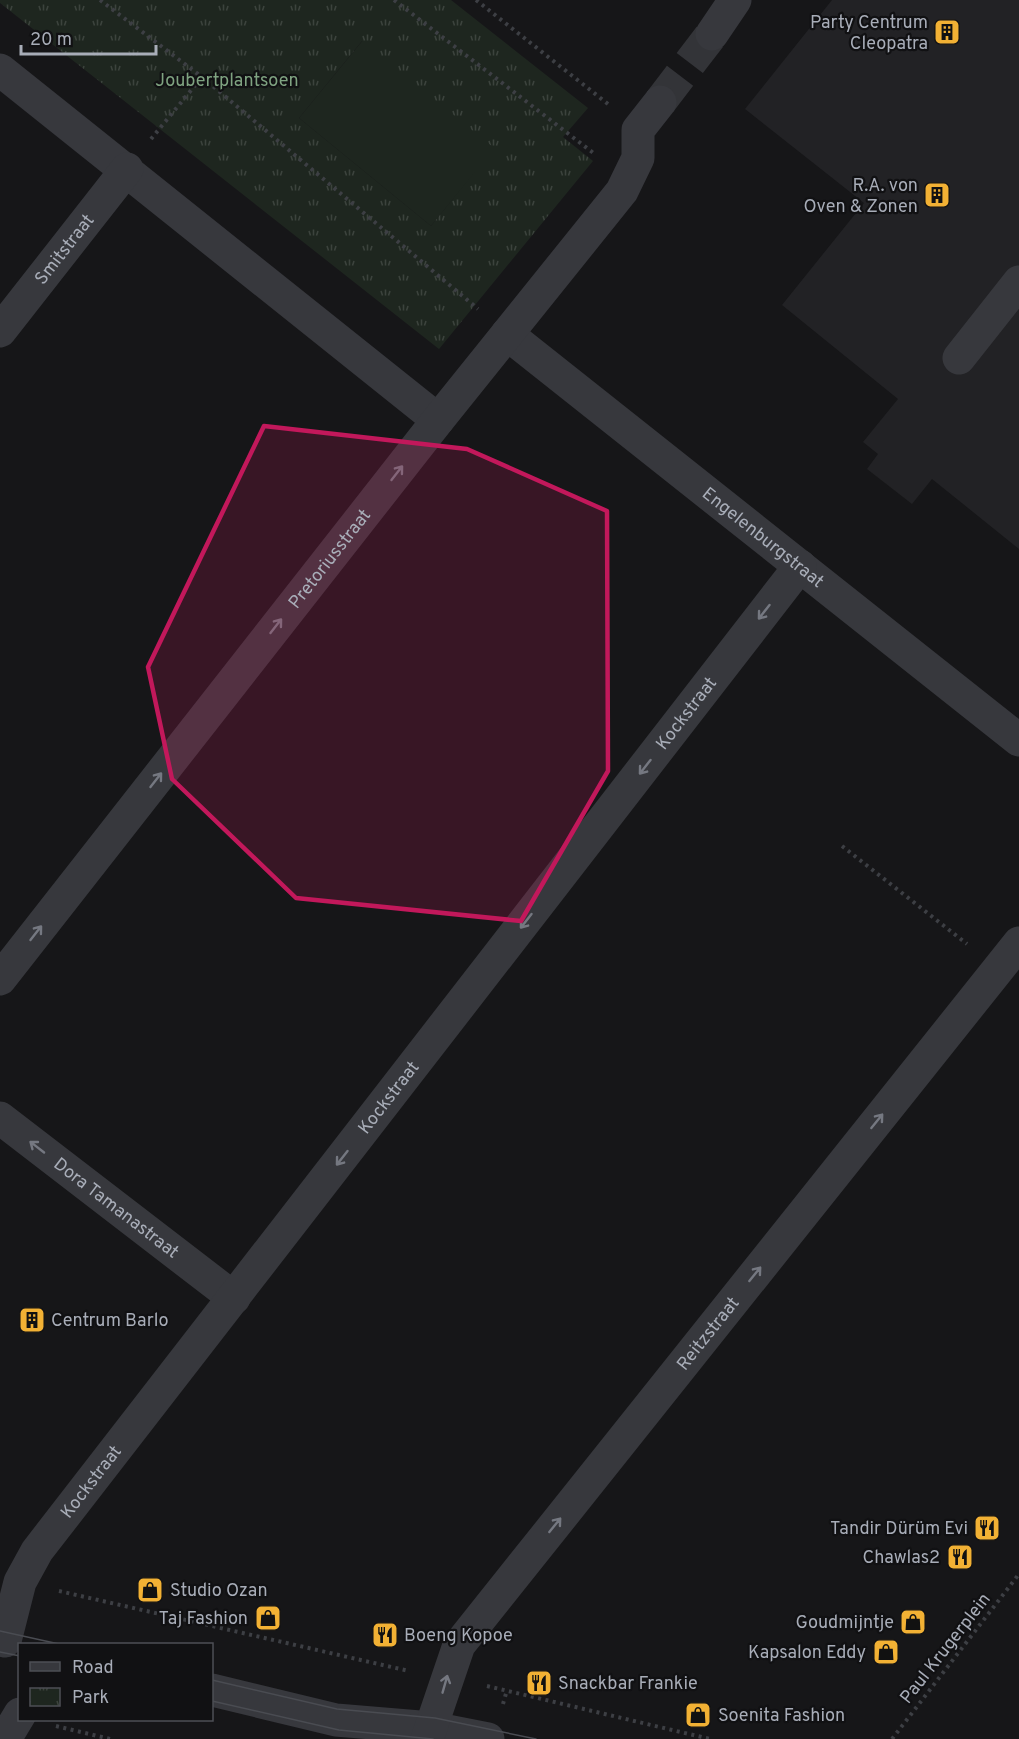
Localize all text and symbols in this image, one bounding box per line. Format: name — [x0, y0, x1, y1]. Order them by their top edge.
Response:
place label: Party Centrum Cleopatra — [810, 12, 928, 56]
building icon: Party Centrum Cleopatra — [932, 17, 962, 47]
scale bar — [21, 18, 156, 56]
text: 20 m — [30, 29, 72, 52]
park label: Joubertplantsoen — [155, 70, 299, 93]
place label: R.A. von Oven & Zonen — [804, 175, 918, 219]
building icon: R.A. von Oven & Zonen — [922, 180, 952, 210]
street label: Smitstraat — [30, 210, 100, 290]
one-way arrow — [390, 465, 403, 481]
street label: Engelenburgstraat — [697, 483, 828, 594]
street label: Pretoriusstraat — [284, 505, 377, 614]
one-way arrow — [758, 604, 771, 620]
one-way arrow — [270, 618, 283, 634]
street label: Kockstraat — [652, 673, 723, 755]
one-way arrow — [638, 758, 651, 774]
one-way arrow — [150, 772, 163, 788]
one-way arrow — [519, 913, 532, 929]
one-way arrow — [30, 926, 43, 942]
street label: Kockstraat — [354, 1057, 425, 1140]
one-way arrow — [870, 1114, 883, 1130]
one-way arrow — [30, 1141, 46, 1154]
one-way arrow — [336, 1150, 349, 1166]
street label: Dora Tamanastraat — [48, 1153, 183, 1264]
one-way arrow — [749, 1266, 762, 1282]
street label: Reitzstraat — [672, 1293, 745, 1376]
building icon: Centrum Barlo — [17, 1305, 47, 1335]
place label: Centrum Barlo — [51, 1310, 168, 1333]
street label: Kockstraat — [56, 1441, 128, 1524]
restaurant icon: Tandir Dürüm Evi — [972, 1513, 1002, 1543]
one-way arrow — [548, 1518, 562, 1533]
place label: Tandir Dürüm Evi — [830, 1518, 968, 1541]
restaurant icon: Chawlas2 — [945, 1542, 975, 1572]
place label: Chawlas2 — [863, 1547, 940, 1570]
shop icon: Studio Ozan — [135, 1575, 165, 1605]
place label: Studio Ozan — [170, 1580, 268, 1603]
street label: Paul Krugerplein — [896, 1589, 997, 1709]
shop icon: Taj Fashion — [253, 1603, 283, 1633]
shop icon: Goudmijntje — [898, 1607, 928, 1637]
place label: Taj Fashion — [158, 1608, 248, 1631]
place label: Goudmijntje — [796, 1612, 894, 1635]
restaurant icon: Boeng Kopoe — [370, 1620, 400, 1650]
place label: Boeng Kopoe — [404, 1625, 513, 1648]
shop icon: Kapsalon Eddy — [871, 1637, 901, 1667]
place label: Kapsalon Eddy — [748, 1642, 866, 1665]
legend — [18, 1643, 213, 1721]
text: Road — [72, 1657, 114, 1680]
restaurant icon: Snackbar Frankie — [524, 1668, 554, 1698]
place label: Snackbar Frankie — [558, 1673, 698, 1696]
one-way arrow — [440, 1674, 451, 1693]
text: Park — [72, 1687, 109, 1710]
shop icon: Soenita Fashion — [683, 1700, 713, 1730]
place label: Soenita Fashion — [718, 1705, 845, 1728]

